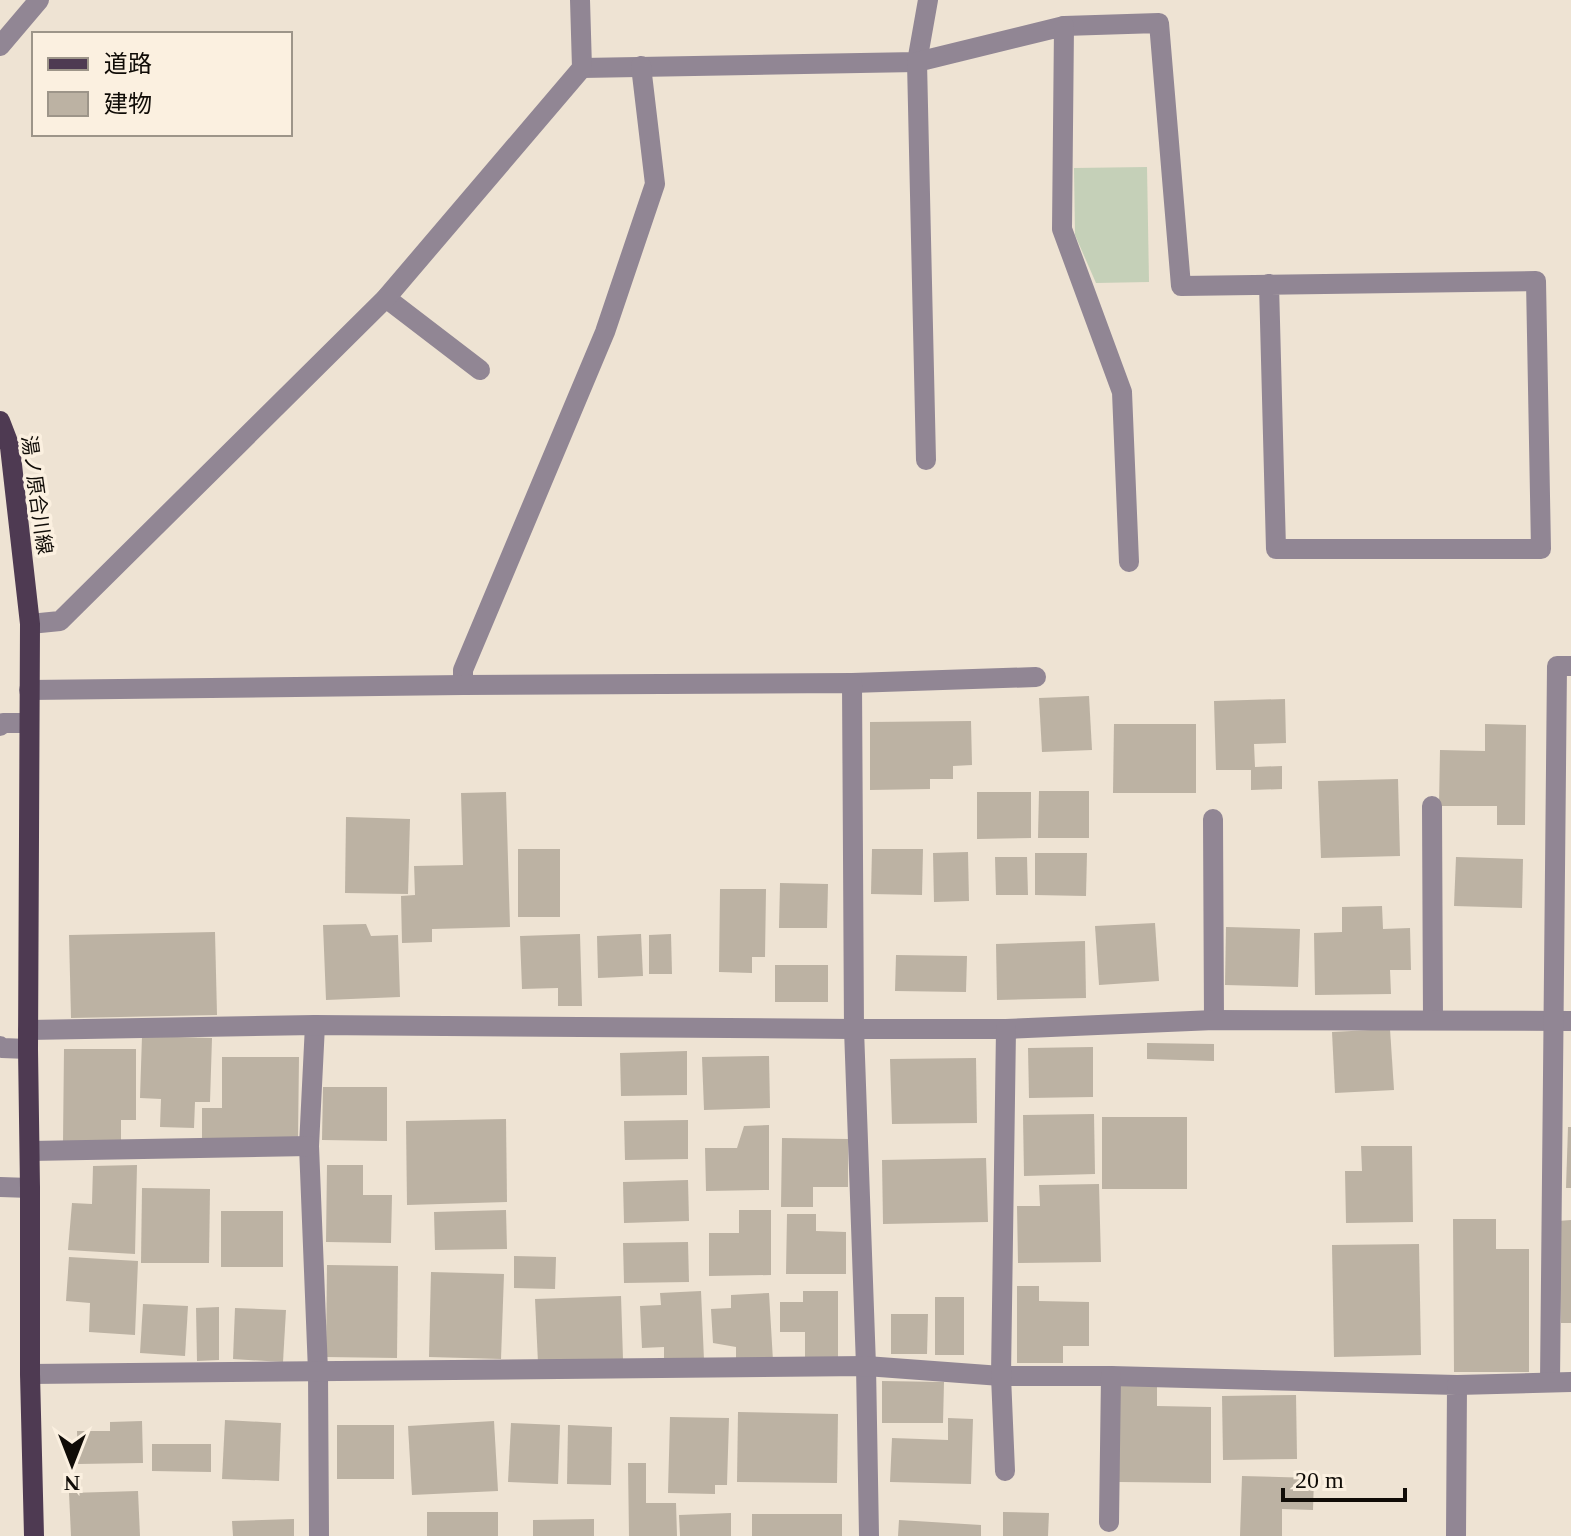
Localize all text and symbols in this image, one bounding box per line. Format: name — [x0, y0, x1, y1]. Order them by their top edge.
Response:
legend — [32, 32, 292, 136]
text: 道路 — [104, 51, 152, 77]
text: 建物 — [104, 91, 152, 117]
street label: 湯ノ原合川線 — [18, 434, 56, 556]
north arrow — [32, 1424, 112, 1504]
scale bar — [1283, 1452, 1405, 1502]
text: 20 m — [1295, 1467, 1344, 1493]
text: N — [64, 1471, 80, 1496]

